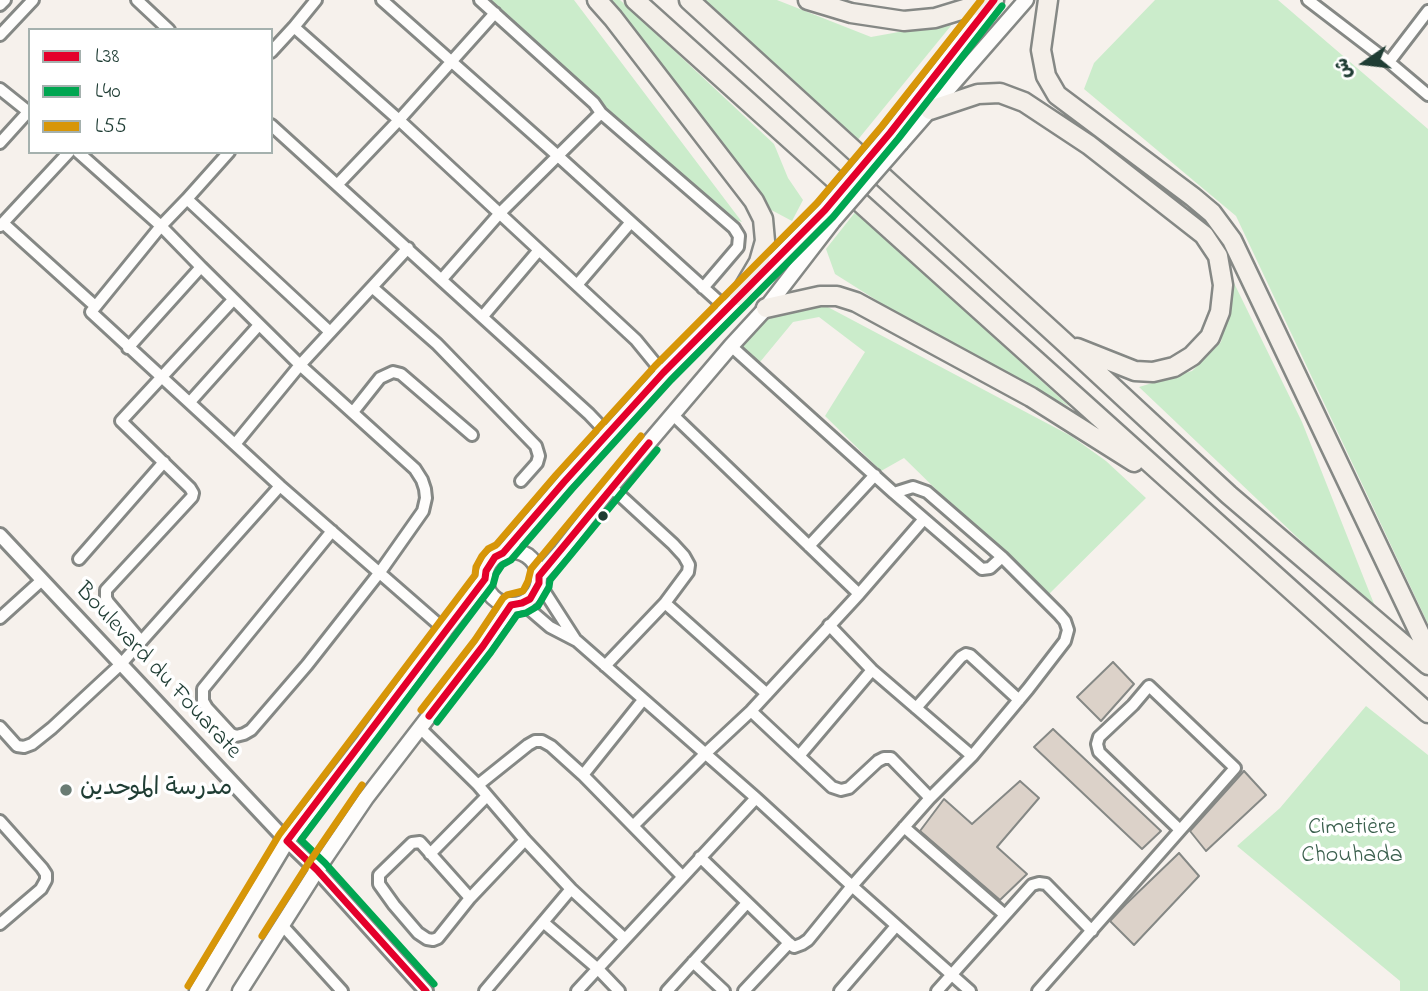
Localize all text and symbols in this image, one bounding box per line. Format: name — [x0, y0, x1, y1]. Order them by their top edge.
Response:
legend — [28, 28, 273, 154]
north arrow — [1330, 28, 1400, 98]
text: L38 — [95, 42, 119, 72]
text: ش — [1329, 55, 1360, 82]
text: L40 — [95, 77, 121, 107]
text: L55 — [95, 112, 127, 142]
unlabelled marker — [596, 509, 610, 523]
street label: Boulevard du Fouarate — [68, 578, 246, 766]
place label: مدرسة الموحدين — [80, 776, 232, 804]
marker: مدرسة الموحدين — [58, 782, 74, 798]
park label: Cimetière Chouhada — [1301, 815, 1403, 871]

